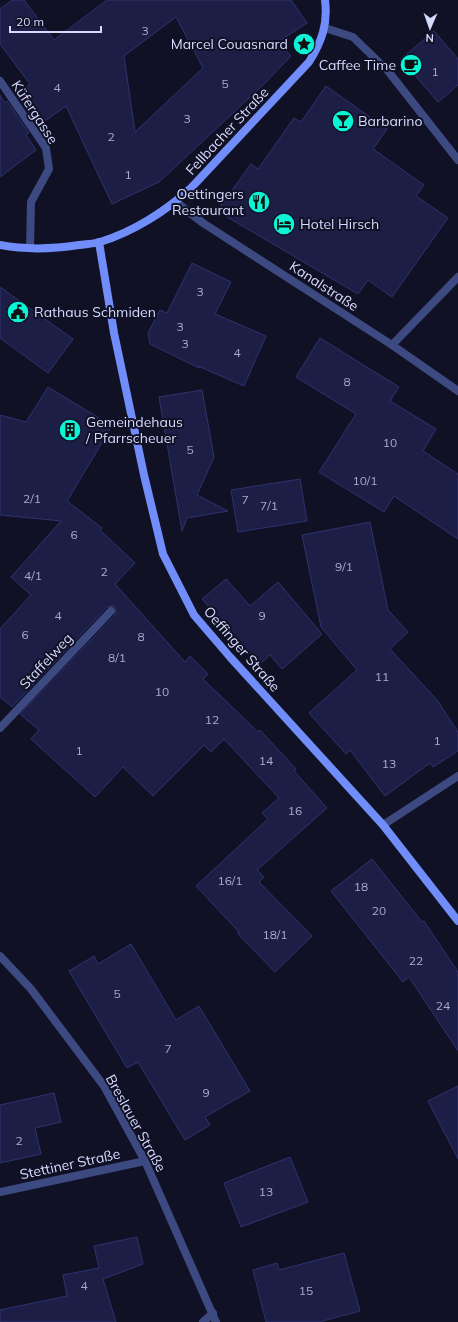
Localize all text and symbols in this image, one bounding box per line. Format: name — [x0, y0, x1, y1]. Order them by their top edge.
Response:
scale bar — [10, 8, 101, 34]
north arrow — [410, 8, 450, 48]
text: 20 m — [16, 14, 44, 29]
house number: 3 — [141, 23, 149, 38]
place icon: Marcel Couasnard — [291, 31, 317, 57]
text: N — [425, 31, 434, 45]
place label: Marcel Couasnard — [171, 35, 288, 53]
cafe icon: Caffee Time — [398, 52, 424, 78]
place label: Caffee Time — [319, 56, 396, 74]
house number: 1 — [431, 64, 439, 79]
house number: 5 — [221, 76, 229, 91]
street label: Küfergasse — [8, 77, 62, 147]
house number: 4 — [53, 80, 61, 95]
street label: Fellbacher Straße — [182, 83, 272, 179]
bar icon: Barbarino — [330, 108, 356, 134]
house number: 3 — [183, 111, 191, 126]
place label: Barbarino — [358, 112, 422, 130]
house number: 2 — [107, 129, 115, 144]
house number: 1 — [124, 167, 132, 182]
place label: Oettingers Restaurant — [172, 185, 244, 219]
restaurant icon: Oettingers Restaurant — [246, 189, 272, 215]
hotel icon: Hotel Hirsch — [271, 211, 297, 237]
place label: Hotel Hirsch — [300, 215, 379, 233]
street label: Kanalstraße — [286, 257, 362, 315]
house number: 3 — [196, 284, 204, 299]
public building icon: Rathaus Schmiden — [5, 299, 31, 325]
place label: Rathaus Schmiden — [34, 303, 156, 321]
house number: 3 — [176, 319, 184, 334]
house number: 3 — [181, 336, 189, 351]
house number: 4 — [233, 345, 241, 360]
house number: 8 — [343, 374, 351, 389]
place label: Gemeindehaus / Pfarrscheuer — [85, 413, 183, 447]
building icon: Gemeindehaus / Pfarrscheuer — [57, 417, 83, 443]
house number: 10 — [383, 435, 397, 450]
house number: 5 — [186, 442, 194, 457]
house number: 10/1 — [352, 473, 378, 488]
house number: 2/1 — [23, 491, 41, 506]
house number: 7 — [241, 492, 249, 507]
house number: 7/1 — [260, 498, 278, 513]
house number: 6 — [70, 527, 78, 542]
house number: 9/1 — [335, 559, 353, 574]
house number: 2 — [100, 564, 108, 579]
house number: 4/1 — [24, 568, 42, 583]
street label: Oeffinger Straße — [200, 603, 284, 695]
house number: 4 — [54, 608, 62, 623]
house number: 9 — [258, 608, 266, 623]
house number: 6 — [21, 627, 29, 642]
street label: Staffelweg — [16, 629, 76, 693]
house number: 8 — [137, 629, 145, 644]
house number: 8/1 — [108, 650, 126, 665]
house number: 11 — [375, 669, 389, 684]
house number: 10 — [155, 684, 169, 699]
house number: 12 — [205, 712, 219, 727]
house number: 1 — [433, 733, 441, 748]
house number: 1 — [75, 743, 83, 758]
house number: 14 — [259, 753, 273, 768]
house number: 13 — [382, 756, 396, 771]
house number: 16 — [288, 803, 302, 818]
house number: 16/1 — [217, 873, 243, 888]
house number: 18 — [354, 879, 368, 894]
house number: 20 — [372, 903, 386, 918]
house number: 18/1 — [262, 927, 288, 942]
house number: 22 — [409, 953, 423, 968]
house number: 5 — [113, 986, 121, 1001]
house number: 24 — [436, 998, 450, 1013]
house number: 7 — [164, 1041, 172, 1056]
street label: Breslauer Straße — [102, 1071, 170, 1175]
house number: 9 — [202, 1085, 210, 1100]
house number: 2 — [15, 1133, 23, 1148]
street label: Stettiner Straße — [18, 1145, 122, 1183]
house number: 13 — [259, 1184, 273, 1199]
house number: 4 — [80, 1278, 88, 1293]
house number: 15 — [299, 1283, 313, 1298]

